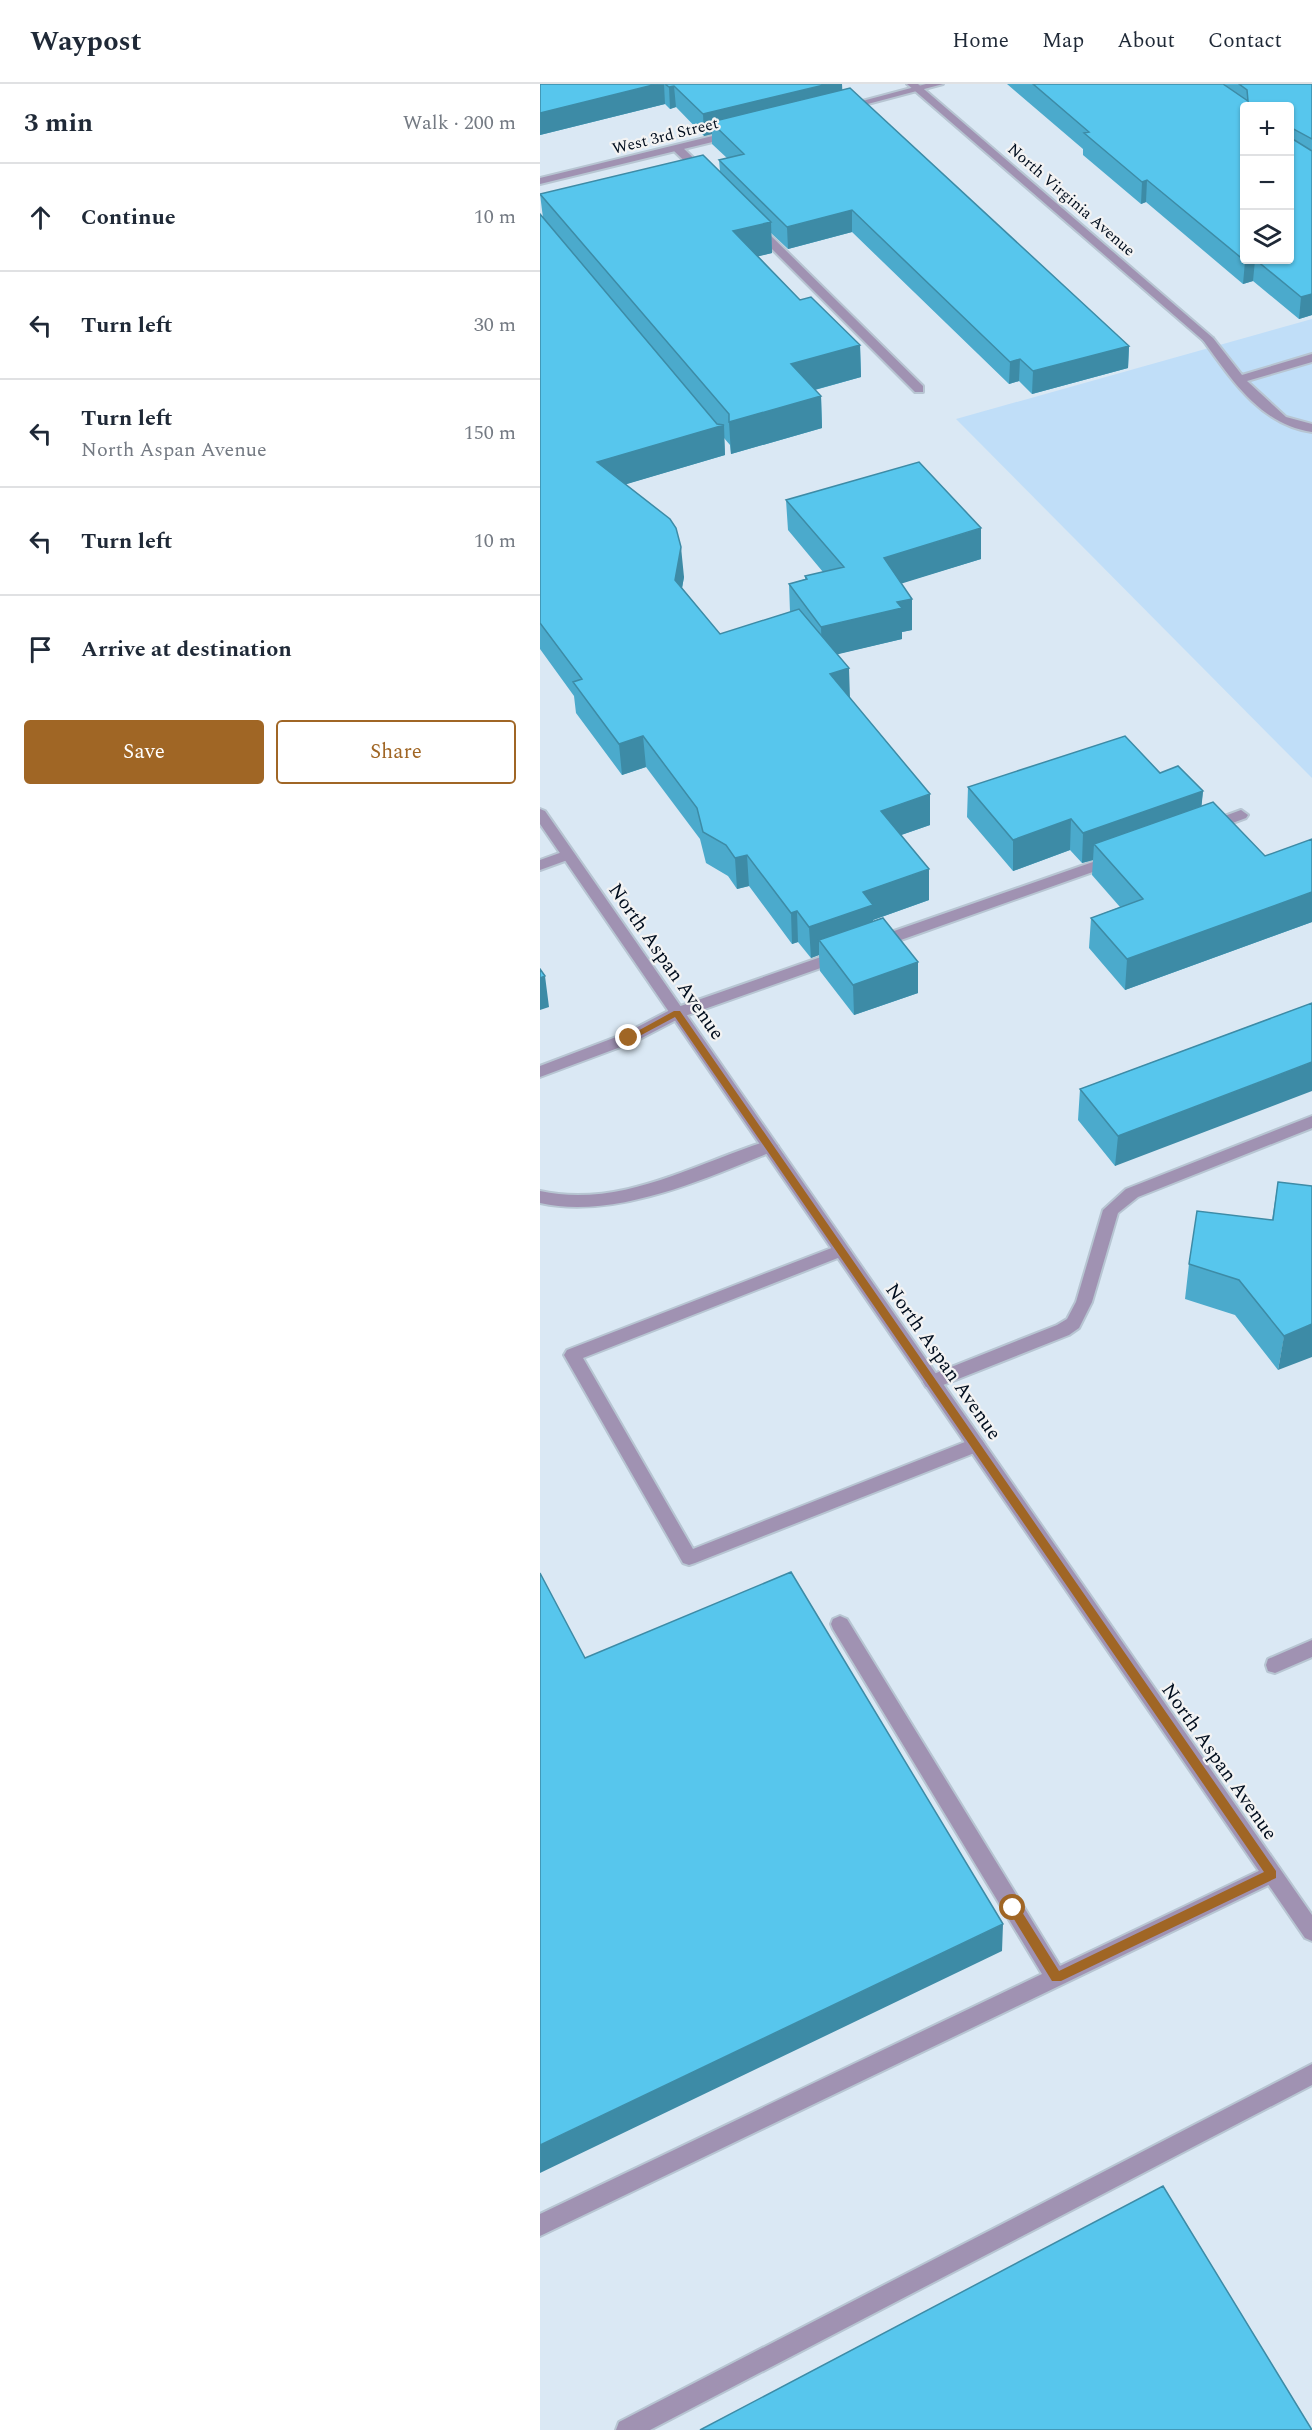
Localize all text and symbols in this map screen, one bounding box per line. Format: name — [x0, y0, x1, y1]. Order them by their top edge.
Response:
text: Waypost — [30, 20, 141, 63]
text: Home — [952, 25, 1009, 57]
text: Map — [1042, 25, 1084, 57]
text: About — [1117, 25, 1175, 57]
text: Contact — [1208, 25, 1282, 57]
map controls — [1240, 102, 1294, 264]
button: + — [1240, 102, 1294, 156]
text: 3 min — [24, 103, 93, 143]
text: Walk · 200 m — [403, 108, 516, 138]
street label: West 3rd Street — [610, 111, 721, 161]
street label: North Virginia Avenue — [1002, 137, 1141, 262]
button: − — [1240, 156, 1294, 210]
icon: ahead — [24, 201, 57, 234]
text: Continue — [81, 201, 176, 234]
text: 10 m — [474, 202, 516, 232]
button: layers — [1240, 210, 1294, 264]
icon: left — [24, 309, 57, 342]
text: Turn left — [81, 309, 173, 342]
text: 30 m — [474, 310, 516, 340]
text: Turn left — [81, 402, 173, 435]
icon: left — [24, 417, 57, 450]
text: 150 m — [464, 418, 516, 448]
text: North Aspan Avenue — [81, 435, 267, 465]
icon: left — [24, 525, 57, 558]
text: Turn left — [81, 525, 173, 558]
text: 10 m — [474, 526, 516, 556]
icon: arrive — [24, 633, 57, 666]
text: Arrive at destination — [81, 633, 292, 666]
button: Save — [24, 720, 264, 784]
button: Share — [276, 720, 516, 784]
street label: North Aspan Avenue — [601, 877, 732, 1046]
route end — [615, 1024, 641, 1050]
street label: North Aspan Avenue — [878, 1277, 1009, 1446]
street label: North Aspan Avenue — [1154, 1677, 1285, 1846]
route start — [999, 1894, 1025, 1920]

